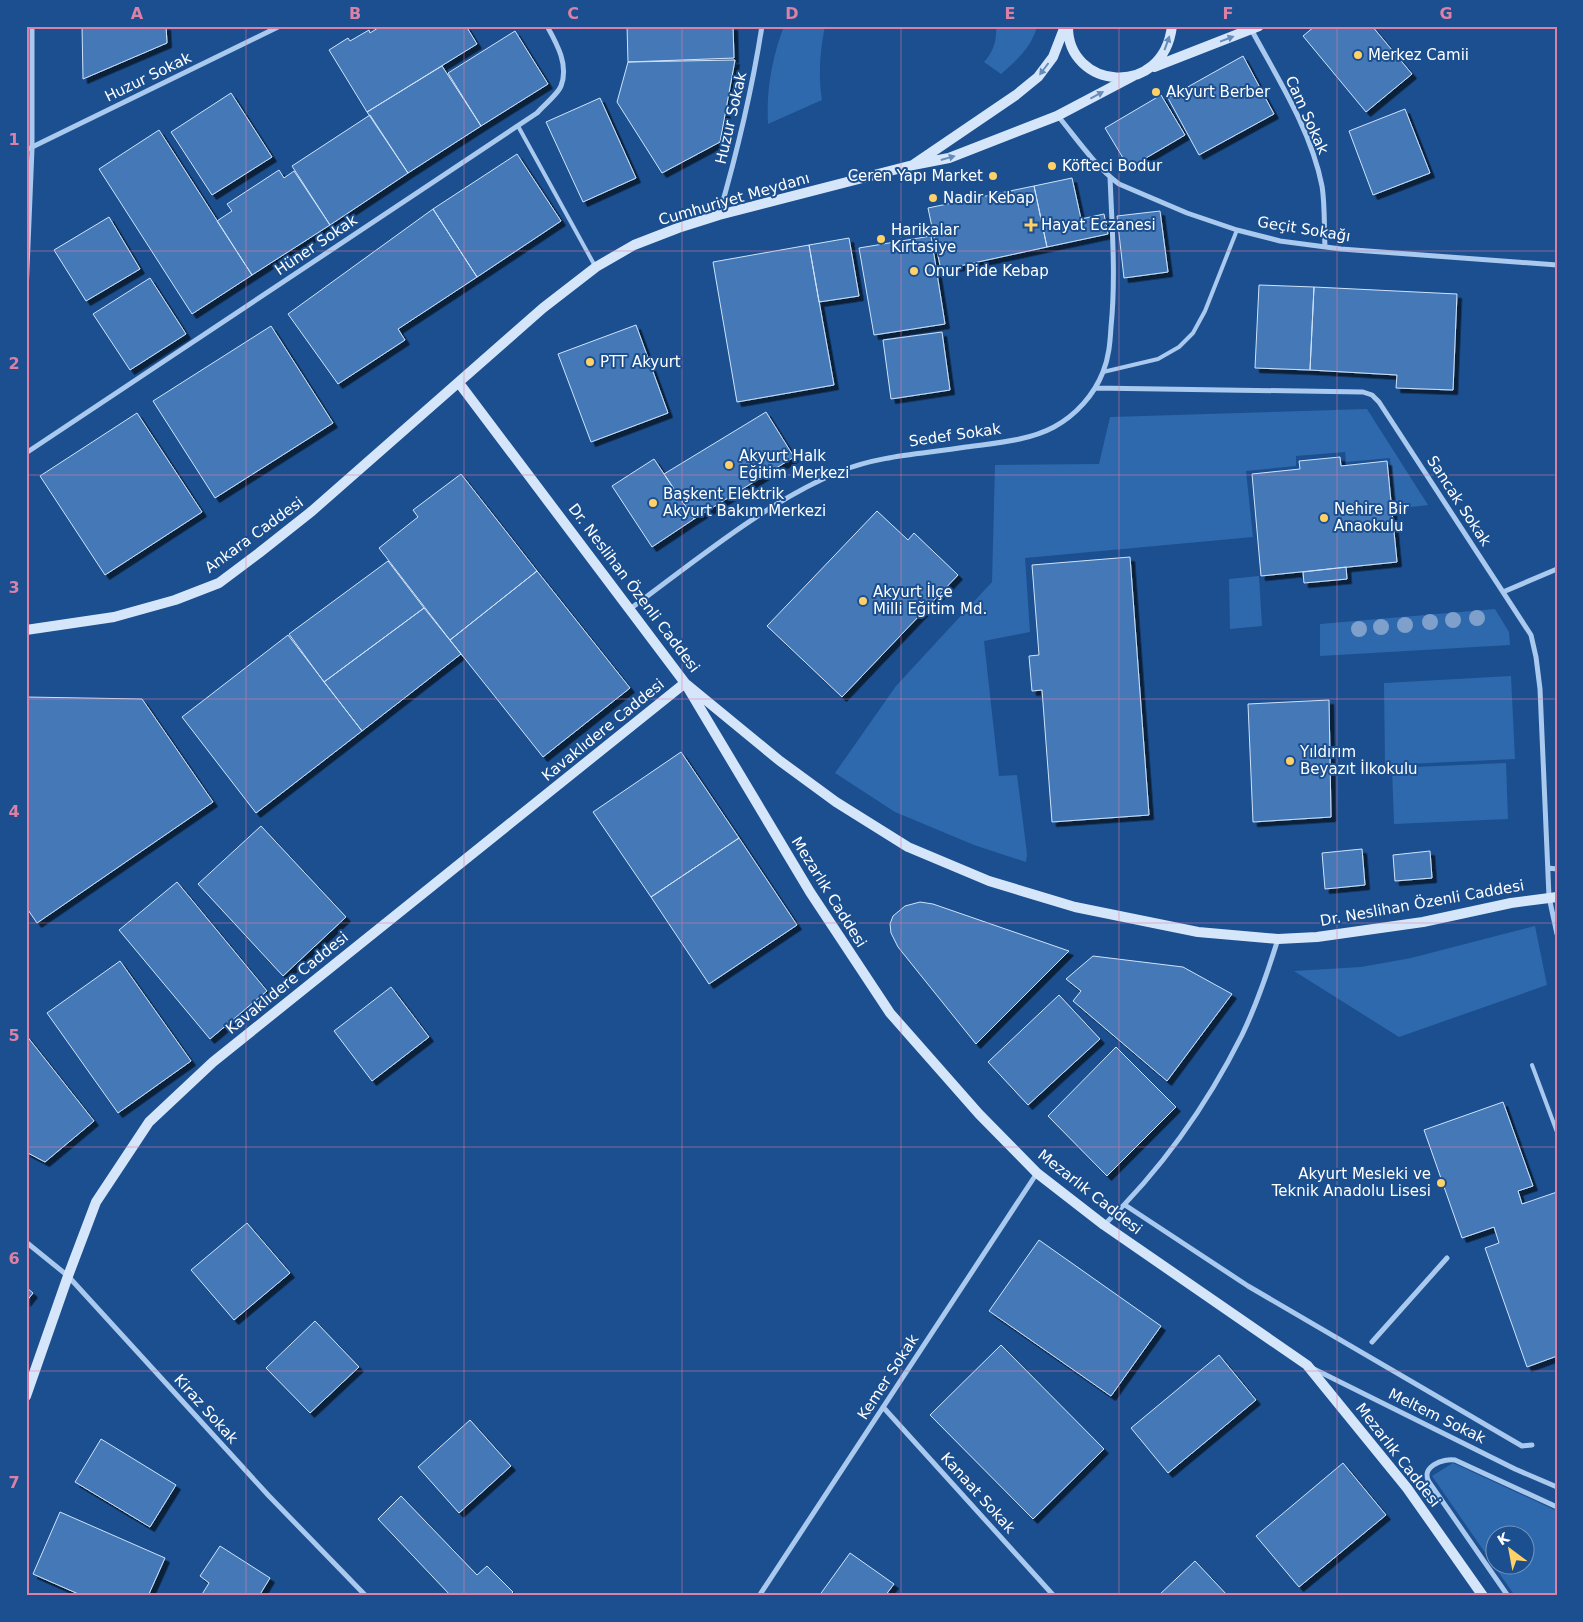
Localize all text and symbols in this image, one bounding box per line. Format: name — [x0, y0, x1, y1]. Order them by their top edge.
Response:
text: A — [131, 4, 144, 23]
text: B — [349, 4, 361, 23]
text: C — [567, 4, 579, 23]
text: D — [785, 4, 799, 23]
text: E — [1005, 4, 1015, 23]
text: F — [1223, 4, 1233, 23]
text: G — [1439, 4, 1453, 23]
one-way arrow — [1164, 35, 1172, 50]
one-way arrow — [1219, 35, 1234, 42]
place label: Merkez Camii — [1368, 46, 1469, 64]
street label: Huzur Sokak — [102, 48, 195, 106]
marker: Merkez Camii — [1352, 49, 1364, 61]
one-way arrow — [1038, 63, 1049, 76]
street label: Huzur Sokak — [712, 70, 750, 166]
street label: Cam Sokak — [1282, 73, 1332, 157]
place label: Akyurt Berber — [1166, 83, 1271, 101]
marker: Akyurt Berber — [1150, 86, 1162, 98]
one-way arrow — [1090, 91, 1104, 99]
text: 1 — [8, 130, 20, 149]
one-way arrow — [940, 153, 955, 161]
place label: Köfteci Bodur — [1062, 157, 1163, 175]
marker: Köfteci Bodur — [1046, 160, 1058, 172]
place label: Ceren Yapı Market — [848, 167, 983, 185]
street label: Cumhuriyet Meydanı — [656, 169, 812, 229]
marker: Ceren Yapı Market — [987, 170, 999, 182]
place label: Nadir Kebap — [943, 189, 1035, 207]
marker: Nadir Kebap — [927, 192, 939, 204]
street label: Hüner Sokak — [271, 211, 361, 279]
street label: Geçit Sokağı — [1256, 213, 1352, 245]
place label: Hayat Eczanesi — [1041, 216, 1156, 234]
marker: Hayat Eczanesi — [1025, 219, 1037, 231]
place label: Harikalar Kırtasiye — [891, 221, 960, 256]
marker: Harikalar Kırtasiye — [875, 233, 887, 245]
place label: Onur Pide Kebap — [924, 262, 1049, 280]
marker: Onur Pide Kebap — [908, 265, 920, 277]
place label: PTT Akyurt — [600, 353, 681, 371]
text: 2 — [8, 354, 20, 373]
marker: PTT Akyurt — [584, 356, 596, 368]
street label: Sedef Sokak — [908, 420, 1002, 450]
place label: Akyurt Halk Eğitim Merkezi — [739, 447, 849, 482]
street label: Sancak Sokak — [1423, 452, 1495, 550]
marker: Akyurt Halk Eğitim Merkezi — [723, 459, 735, 471]
place label: Başkent Elektrik Akyurt Bakım Merkezi — [663, 485, 826, 520]
street label: Ankara Caddesi — [201, 493, 307, 577]
marker: Başkent Elektrik Akyurt Bakım Merkezi — [647, 497, 659, 509]
street label: Dr. Neslihan Özenli Caddesi — [565, 499, 704, 676]
place label: Nehire Bir Anaokulu — [1334, 500, 1409, 535]
marker: Nehire Bir Anaokulu — [1318, 512, 1330, 524]
text: 3 — [8, 578, 20, 597]
place label: Akyurt İlçe Milli Eğitim Md. — [873, 582, 987, 618]
marker: Akyurt İlçe Milli Eğitim Md. — [857, 595, 869, 607]
street label: Kavaklıdere Caddesi — [538, 675, 668, 785]
place label: Yıldırım Beyazıt İlkokulu — [1299, 743, 1418, 778]
marker: Yıldırım Beyazıt İlkokulu — [1284, 755, 1296, 767]
text: 4 — [8, 802, 20, 821]
street label: Mezarlık Caddesi — [788, 833, 870, 951]
street label: Dr. Neslihan Özenli Caddesi — [1318, 875, 1525, 930]
street label: Kavaklıdere Caddesi — [222, 928, 352, 1038]
text: 5 — [8, 1026, 20, 1045]
street label: Mezarlık Caddesi — [1034, 1146, 1146, 1238]
place label: Akyurt Mesleki ve Teknik Anadolu Lisesi — [1271, 1165, 1431, 1200]
marker: Akyurt Mesleki ve Teknik Anadolu Lisesi — [1435, 1177, 1447, 1189]
text: 6 — [8, 1249, 20, 1268]
street label: Kemer Sokak — [854, 1331, 922, 1423]
street label: Kiraz Sokak — [170, 1371, 242, 1448]
street label: Meltem Sokak — [1385, 1385, 1489, 1447]
street label: Mezarlık Caddesi — [1352, 1399, 1444, 1511]
street label: Kanaat Sokak — [937, 1449, 1019, 1537]
text: 7 — [8, 1473, 20, 1492]
north arrow — [1486, 1524, 1536, 1574]
text: K — [1494, 1529, 1513, 1549]

